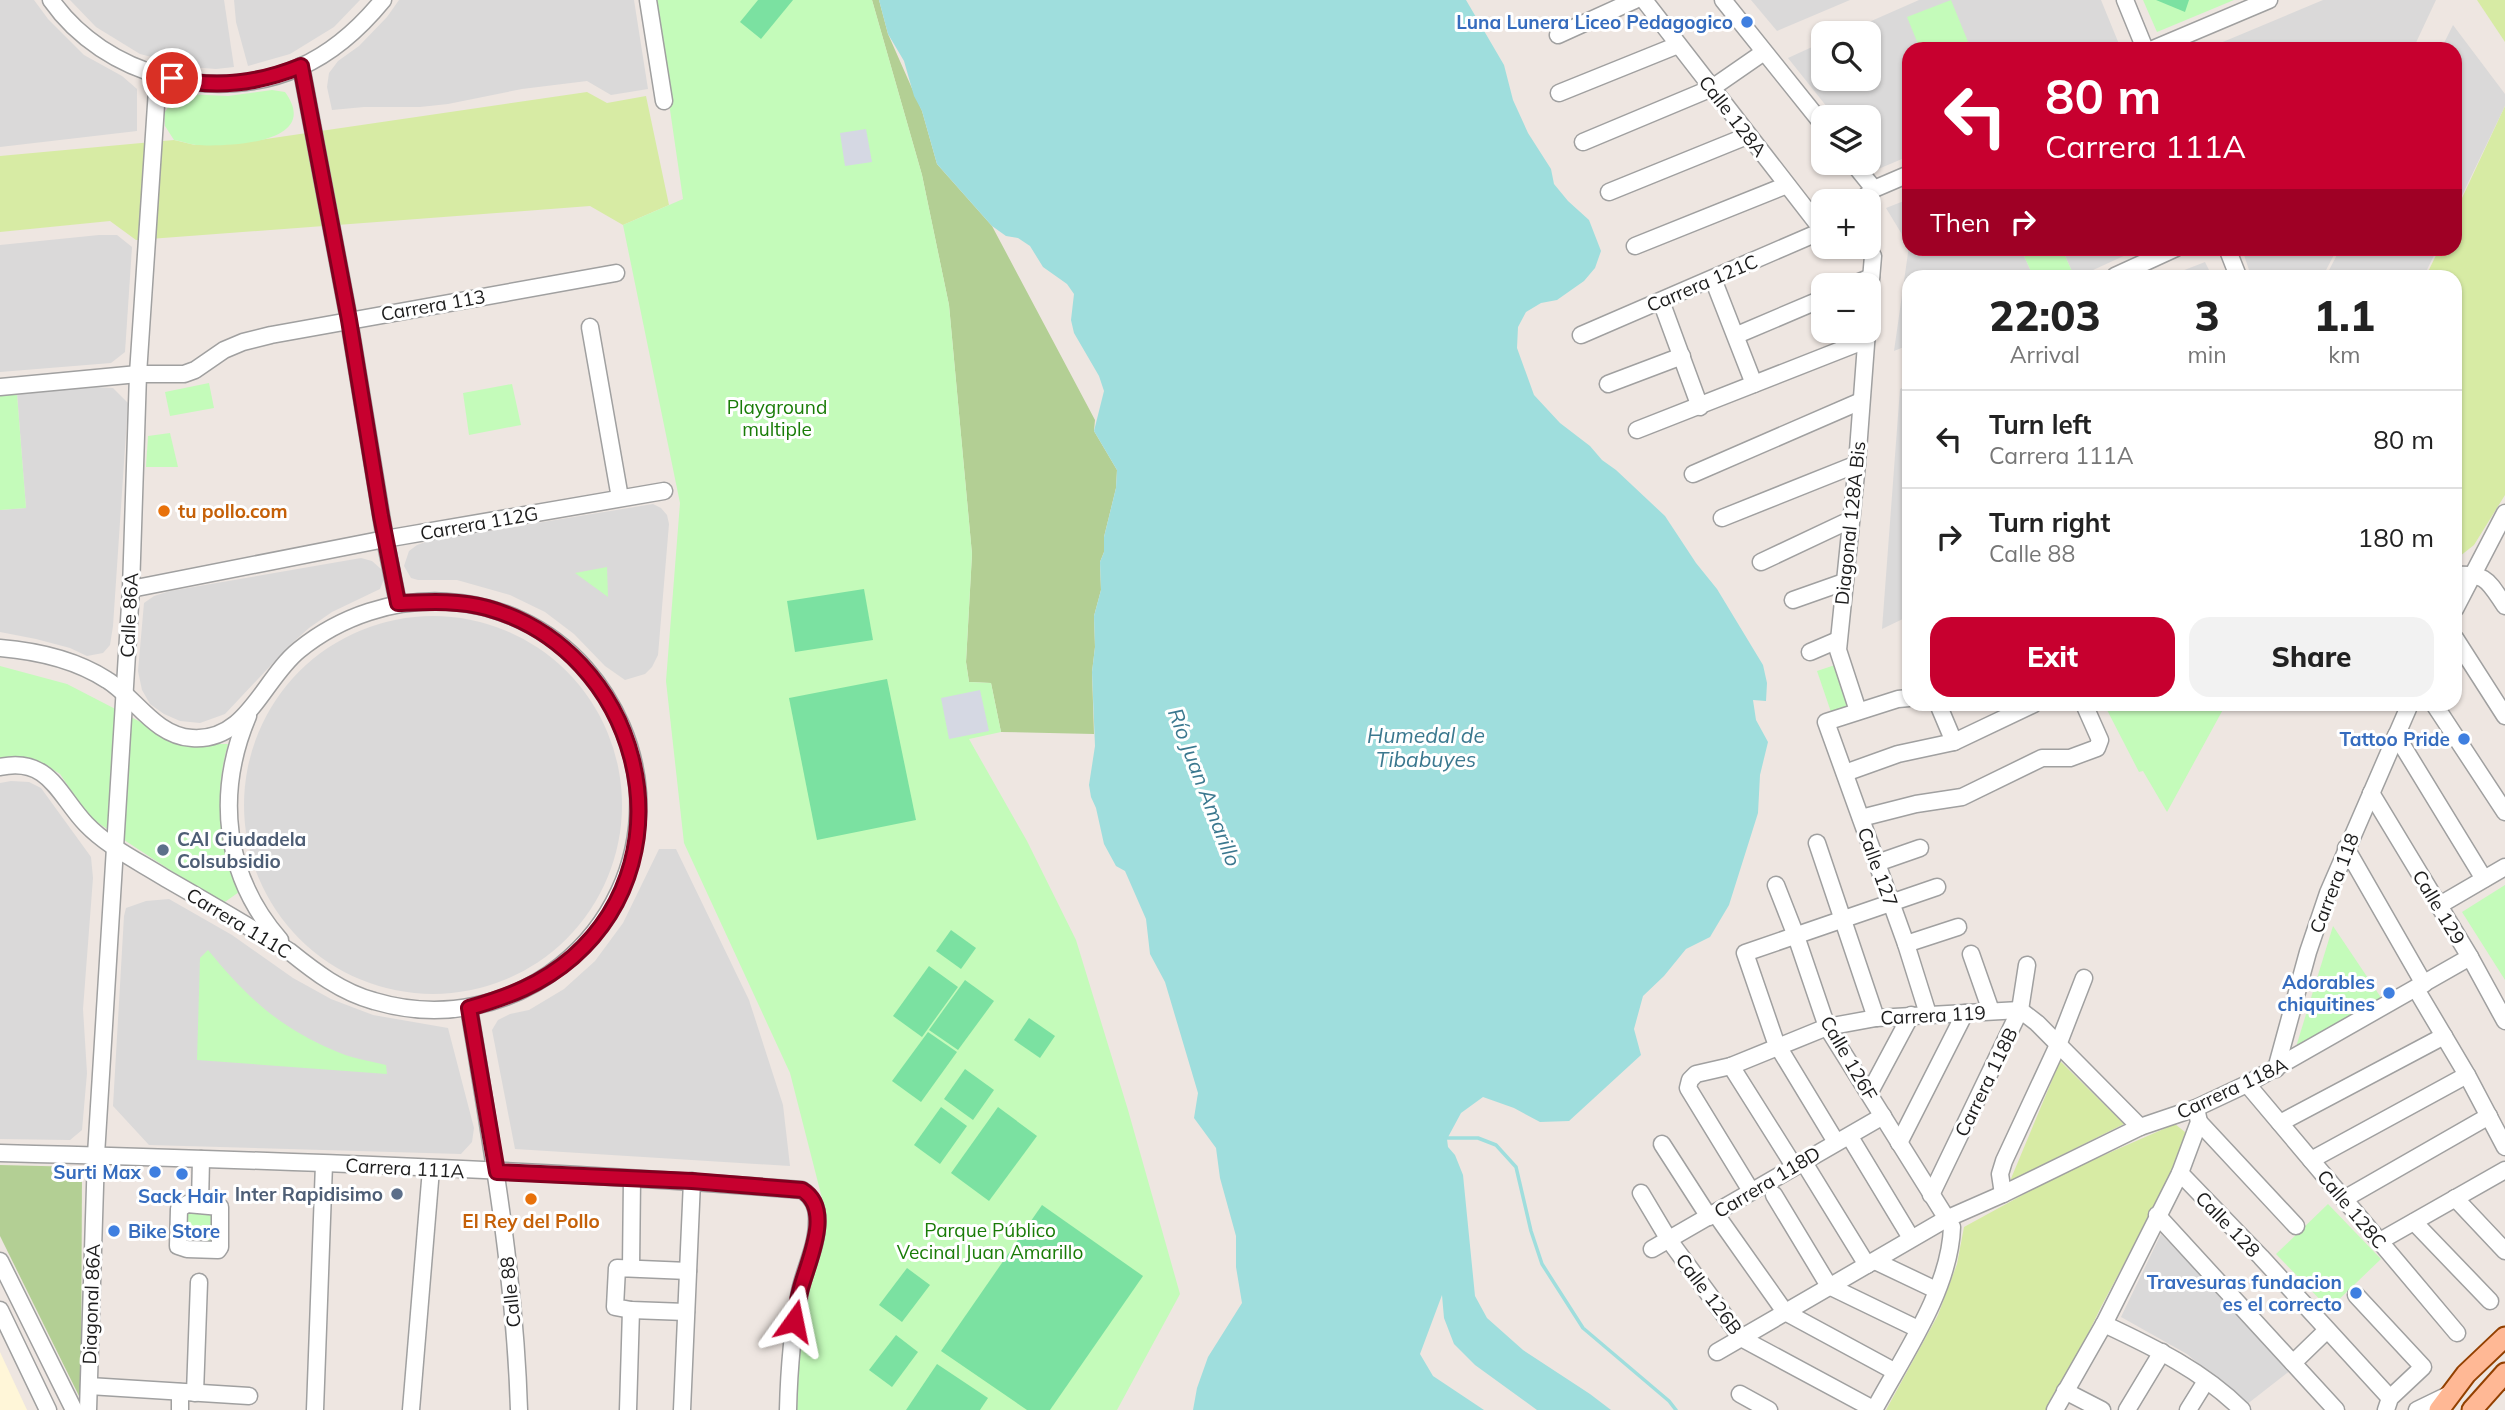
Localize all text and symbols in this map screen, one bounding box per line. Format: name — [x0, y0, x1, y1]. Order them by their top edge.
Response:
place label: Luna Lunera Liceo Pedagogico — [1456, 10, 1733, 34]
marker: Luna Lunera Liceo Pedagogico — [1739, 14, 1755, 30]
map controls — [1811, 21, 1881, 343]
button: search — [1811, 21, 1881, 91]
pin — [142, 48, 202, 108]
icon: arrive — [153, 59, 191, 97]
text: 80 m — [2045, 65, 2161, 126]
icon: left — [1930, 70, 2021, 161]
street label: Calle 128A — [1694, 71, 1772, 161]
button: layers — [1811, 105, 1881, 175]
text: Carrera 111A — [2045, 126, 2246, 166]
button: + — [1811, 189, 1881, 259]
icon: right — [2004, 203, 2042, 241]
text: Then — [1930, 206, 1990, 239]
street label: Carrera 121C — [1643, 249, 1761, 317]
button: − — [1811, 273, 1881, 343]
street label: Carrera 113 — [379, 284, 487, 326]
text: 22:03 — [1989, 289, 2101, 342]
text: 3 — [2195, 289, 2220, 342]
text: 1.1 — [2314, 289, 2375, 342]
text: Arrival — [2010, 340, 2080, 369]
text: min — [2188, 340, 2227, 369]
text: km — [2328, 340, 2360, 369]
park label: Playground multiple — [727, 395, 827, 441]
text: Turn left — [1989, 408, 2091, 441]
icon: left — [1930, 420, 1968, 458]
text: 80 m — [2373, 423, 2434, 456]
street label: Diagonal 128A Bis — [1829, 440, 1871, 606]
text: Carrera 111A — [1989, 441, 2134, 470]
place label: tu pollo.com — [178, 499, 288, 523]
street label: Carrera 112G — [418, 501, 540, 545]
marker: tu pollo.com — [156, 503, 172, 519]
text: Turn right — [1989, 506, 2110, 539]
icon: right — [1930, 518, 1968, 556]
text: 180 m — [2358, 521, 2434, 554]
text: Calle 88 — [1989, 539, 2075, 568]
street label: Calle 86A — [115, 572, 143, 658]
button: Exit — [1930, 617, 2175, 697]
button: Share — [2189, 617, 2434, 697]
water label: Río Juan Amarillo — [1163, 704, 1247, 870]
water label: Humedal de Tibabuyes — [1367, 722, 1485, 772]
place label: Tattoo Pride — [2339, 727, 2450, 751]
marker: Tattoo Pride — [2456, 731, 2472, 747]
street label: Calle 127 — [1853, 824, 1903, 910]
place label: CAI Ciudadela Colsubsidio — [177, 827, 306, 873]
street label: Carrera 118 — [2304, 829, 2364, 937]
marker: CAI Ciudadela Colsubsidio — [155, 842, 171, 858]
street label: Calle 129 — [2407, 865, 2471, 949]
street label: Carrera 111C — [182, 882, 296, 964]
place label: Adorables chiquitines — [2277, 970, 2375, 1016]
marker: Adorables chiquitines — [2381, 985, 2397, 1001]
street label: Carrera 119 — [1880, 1000, 1986, 1030]
street label: Calle 126F — [1815, 1012, 1883, 1105]
street label: Carrera 118B — [1949, 1024, 2023, 1140]
street label: Carrera 118A — [2173, 1052, 2291, 1124]
street label: Carrera 118D — [1710, 1141, 1824, 1223]
street label: Carrera 111A — [345, 1153, 465, 1183]
place label: Surti Max — [53, 1160, 142, 1184]
marker: Surti Max — [147, 1164, 163, 1180]
street label: Calle 128C — [2312, 1165, 2392, 1253]
marker: Sack Hair — [174, 1166, 190, 1182]
place label: Inter Rapidisimo — [235, 1182, 383, 1206]
place label: Sack Hair — [138, 1184, 227, 1208]
marker: Inter Rapidisimo — [389, 1186, 405, 1202]
street label: Calle 128 — [2191, 1186, 2265, 1262]
marker: El Rey del Pollo — [523, 1191, 539, 1207]
place label: El Rey del Pollo — [462, 1209, 600, 1233]
park label: Parque Público Vecinal Juan Amarillo — [897, 1218, 1083, 1264]
place label: Bike Store — [128, 1219, 220, 1243]
marker: Bike Store — [106, 1223, 122, 1239]
street label: Diagonal 86A — [77, 1243, 105, 1365]
street label: Calle 126B — [1671, 1249, 1747, 1339]
street label: Calle 88 — [494, 1255, 526, 1329]
place label: Travesuras fundacion es el correcto — [2147, 1270, 2342, 1316]
position arrow — [757, 1284, 831, 1358]
marker: Travesuras fundacion es el correcto — [2348, 1285, 2364, 1301]

